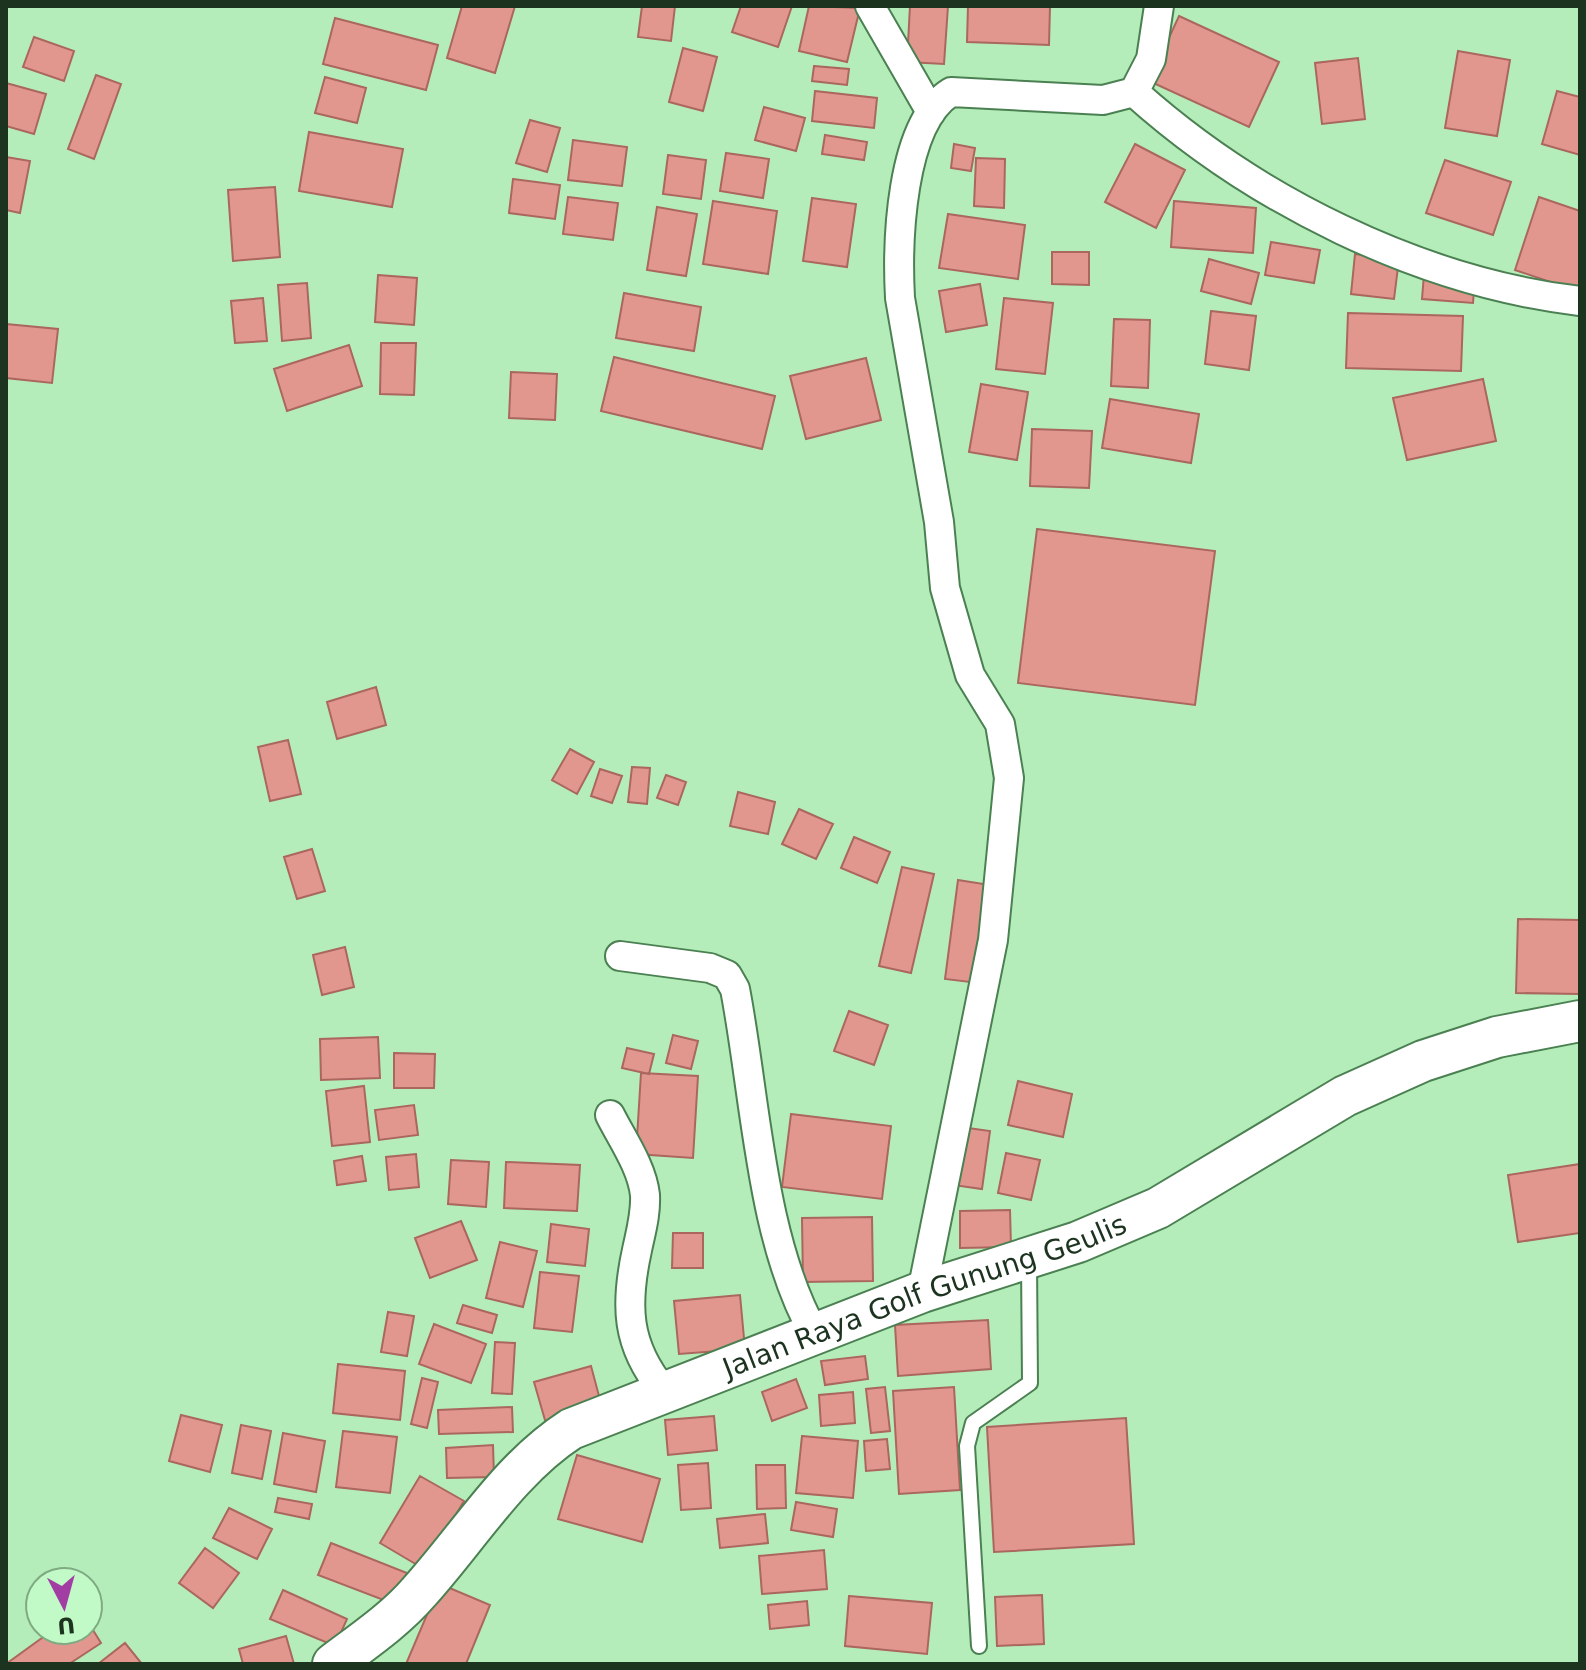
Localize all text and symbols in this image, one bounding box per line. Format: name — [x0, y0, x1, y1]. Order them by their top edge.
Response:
street label: Jalan Raya Golf Gunung Geulis — [716, 1207, 1132, 1386]
north arrow — [24, 1566, 104, 1646]
text: U — [56, 1612, 76, 1639]

